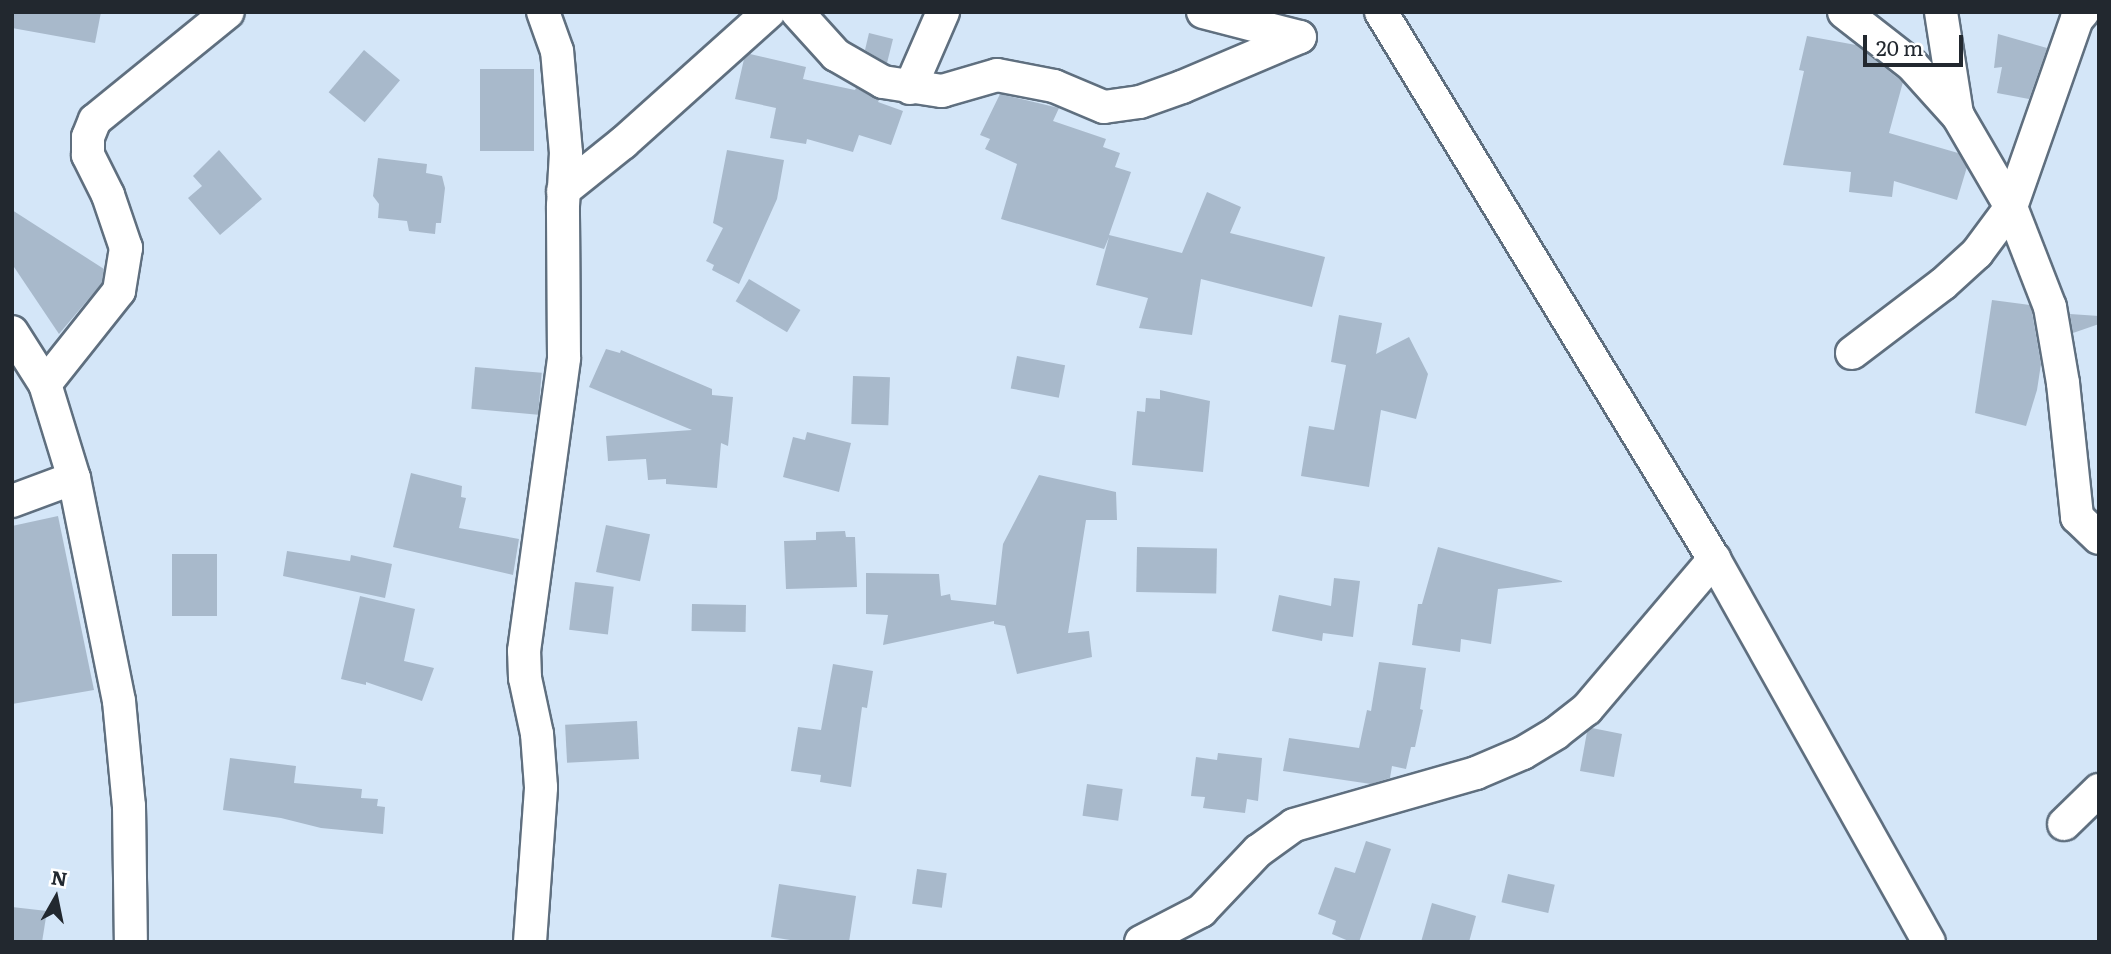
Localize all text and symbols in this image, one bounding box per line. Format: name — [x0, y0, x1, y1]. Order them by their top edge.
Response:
scale bar — [1866, 21, 1966, 65]
text: 20 m — [1876, 31, 1923, 62]
text: N — [49, 862, 69, 892]
north arrow — [21, 863, 91, 933]

